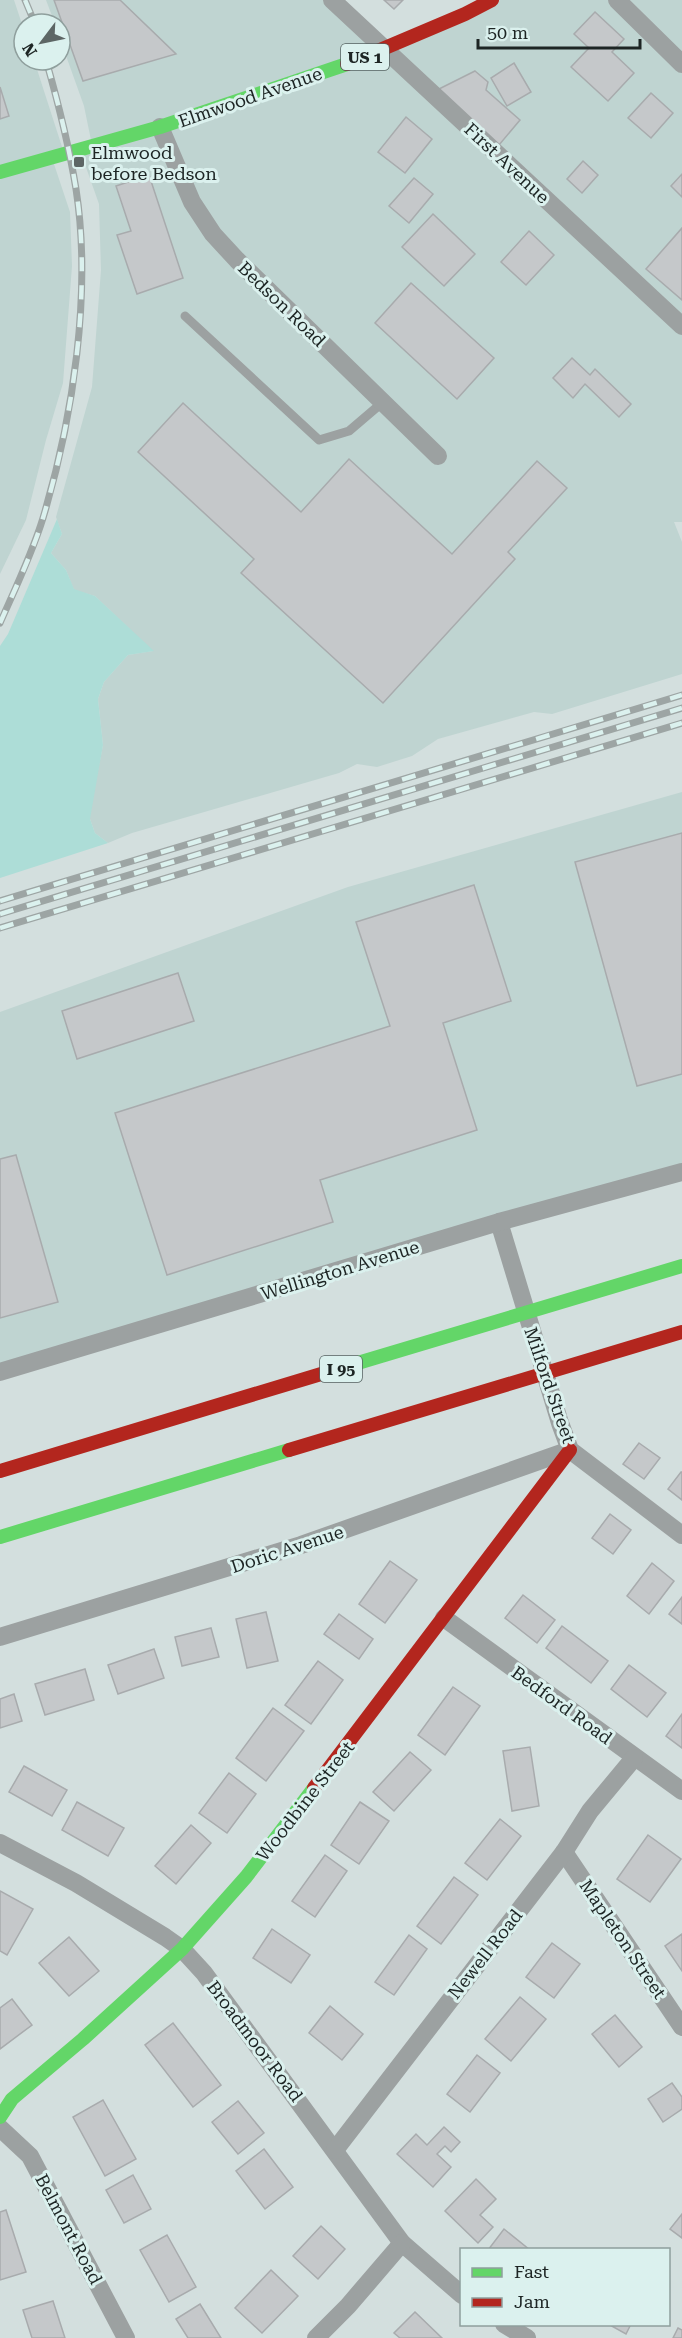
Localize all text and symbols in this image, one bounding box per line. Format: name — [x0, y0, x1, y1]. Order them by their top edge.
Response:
north arrow — [12, 12, 72, 72]
scale bar — [478, 12, 640, 50]
text: 50 m — [487, 22, 528, 43]
text: N — [18, 39, 41, 60]
road number: US 1 — [341, 44, 389, 70]
street label: Elmwood Avenue — [175, 63, 325, 131]
street label: First Avenue — [460, 118, 554, 208]
place label: Elmwood before Bedson — [91, 142, 217, 184]
marker: Elmwood before Bedson — [72, 155, 86, 169]
street label: Bedson Road — [234, 257, 330, 351]
street label: Wellington Avenue — [258, 1236, 422, 1304]
street label: Milford Street — [520, 1324, 580, 1446]
road number: I 95 — [320, 1356, 362, 1382]
street label: Doric Avenue — [228, 1521, 346, 1577]
street label: Bedford Road — [508, 1661, 617, 1749]
street label: Woodbine Street — [252, 1737, 358, 1865]
street label: Mapleton Street — [575, 1875, 671, 2003]
street label: Newell Road — [443, 1905, 527, 2003]
street label: Broadmoor Road — [203, 1976, 308, 2106]
street label: Belmont Road — [31, 2170, 107, 2288]
legend — [460, 2248, 670, 2326]
text: Fast — [514, 2261, 549, 2282]
text: Jam — [514, 2291, 550, 2312]

